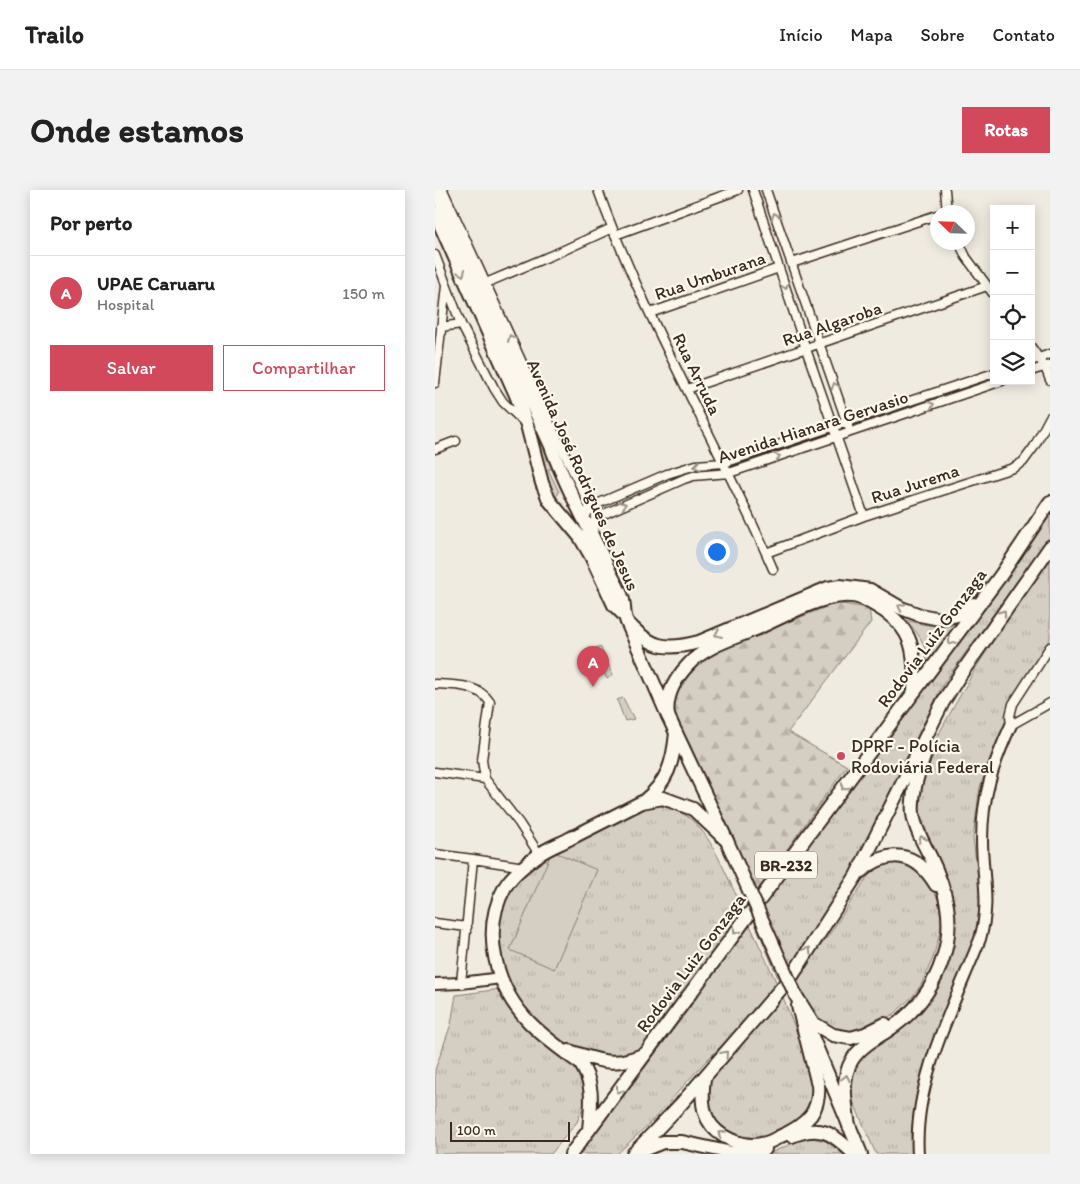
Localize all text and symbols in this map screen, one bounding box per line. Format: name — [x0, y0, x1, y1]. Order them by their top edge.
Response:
text: Trailo — [25, 20, 84, 49]
text: Início — [779, 24, 823, 46]
text: Mapa — [851, 24, 893, 46]
text: Sobre — [921, 24, 965, 46]
text: Contato — [993, 24, 1055, 46]
button: Rotas — [962, 107, 1050, 153]
text: Onde estamos — [30, 109, 244, 151]
north arrow — [930, 205, 975, 250]
map controls — [990, 205, 1035, 385]
button: + — [990, 205, 1035, 250]
text: Por perto — [50, 210, 132, 235]
one-way arrow — [771, 212, 781, 221]
street label: Rua Umburana — [652, 247, 768, 305]
button: − — [990, 250, 1035, 295]
one-way arrow — [456, 268, 466, 277]
text: UPAE Caruaru — [97, 272, 215, 295]
one-way arrow — [780, 281, 790, 290]
text: A — [61, 284, 71, 303]
text: 150 m — [342, 284, 385, 303]
text: Hospital — [97, 295, 154, 314]
button: locate — [990, 295, 1035, 340]
street label: Rua Algaroba — [780, 297, 885, 351]
street label: Rua Arruda — [668, 329, 727, 419]
one-way arrow — [507, 334, 517, 343]
button: layers — [990, 340, 1035, 385]
button: Salvar — [50, 345, 213, 391]
button: Compartilhar — [223, 345, 385, 391]
street label: Avenida José Rodrigues de Jesus — [522, 356, 644, 594]
one-way arrow — [830, 382, 840, 391]
street label: Avenida Hianara Gervasio — [715, 386, 911, 468]
one-way arrow — [926, 401, 934, 411]
one-way arrow — [772, 453, 780, 463]
street label: Rua Jurema — [868, 459, 962, 509]
one-way arrow — [693, 460, 702, 470]
one-way arrow — [618, 501, 627, 511]
your location — [704, 539, 730, 565]
street label: Rodovia Luiz Gonzaga — [873, 564, 992, 712]
one-way arrow — [897, 603, 906, 613]
one-way arrow — [997, 609, 1006, 619]
one-way arrow — [714, 629, 722, 639]
one-way arrow — [948, 637, 957, 646]
pin: A — [577, 646, 609, 687]
place label: DPRF - Polícia Rodoviária Federal — [851, 735, 994, 778]
marker: DPRF - Polícia Rodoviária Federal — [835, 750, 847, 762]
one-way arrow — [841, 781, 849, 790]
one-way arrow — [917, 835, 928, 844]
road number: BR-232 — [755, 852, 817, 878]
street label: Rodovia Luiz Gonzaga — [632, 889, 751, 1037]
one-way arrow — [733, 925, 742, 935]
one-way arrow — [802, 946, 811, 955]
one-way arrow — [719, 1050, 728, 1059]
one-way arrow — [840, 1074, 851, 1083]
one-way arrow — [616, 1084, 625, 1094]
scale bar — [450, 1119, 570, 1142]
text: 100 m — [457, 1122, 496, 1139]
one-way arrow — [717, 1131, 727, 1140]

